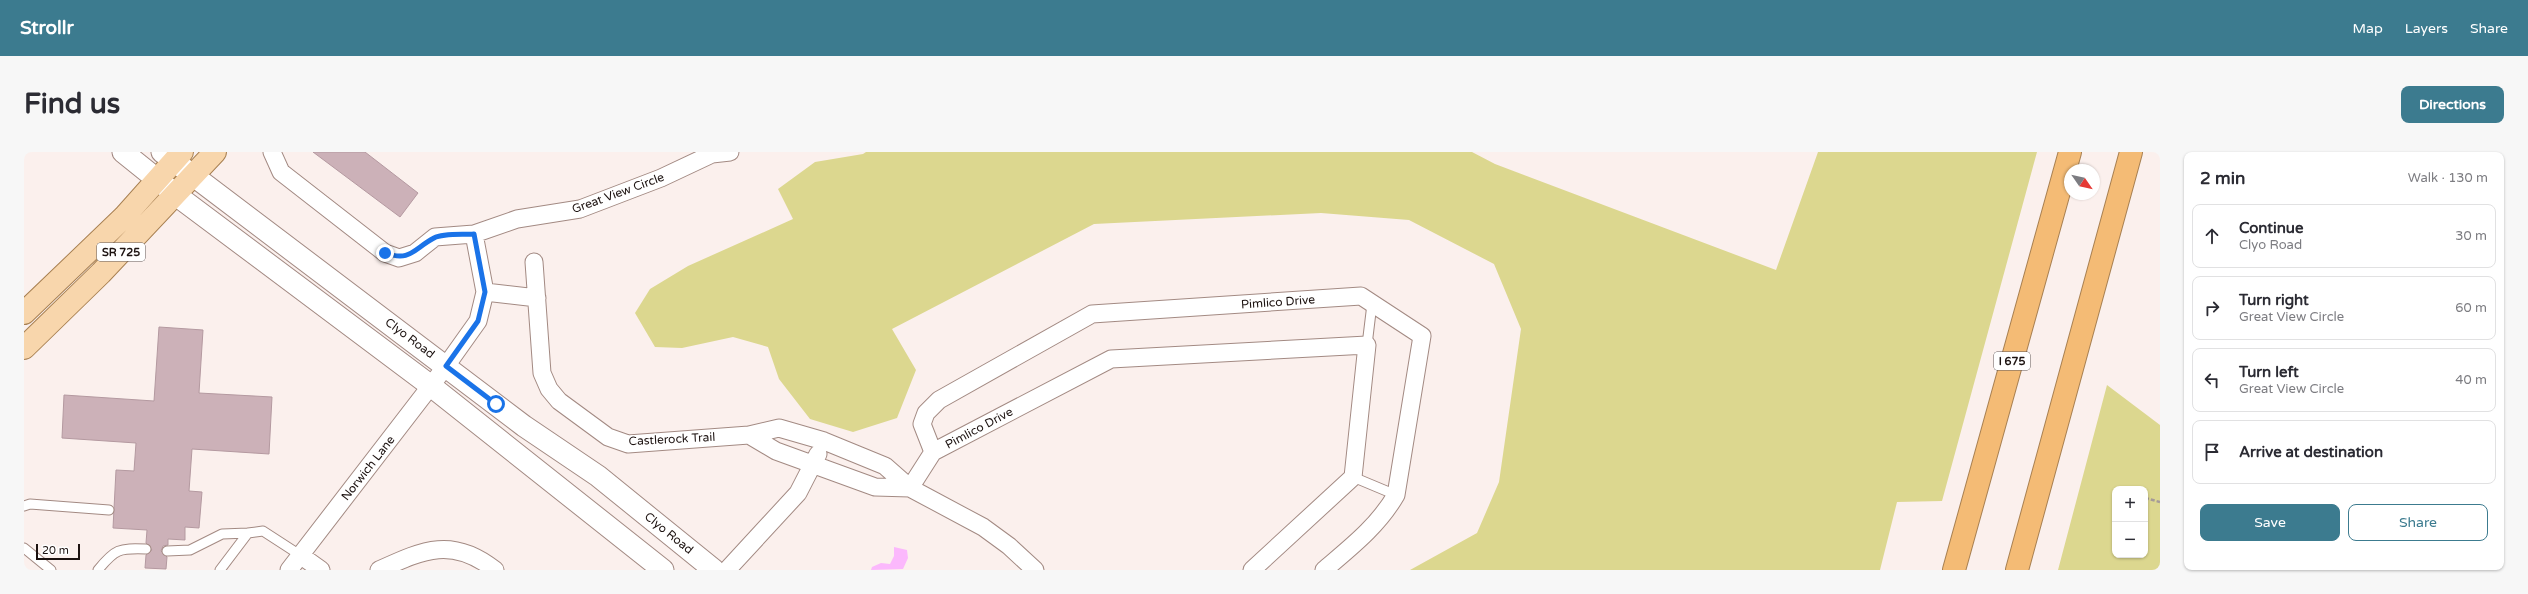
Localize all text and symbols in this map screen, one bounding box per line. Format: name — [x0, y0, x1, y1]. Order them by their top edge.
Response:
text: Strollr — [20, 17, 74, 39]
text: Map — [2353, 20, 2383, 37]
text: Layers — [2405, 20, 2448, 37]
text: Share — [2470, 20, 2508, 37]
button: Directions — [2401, 86, 2504, 123]
text: Find us — [24, 87, 120, 121]
north arrow — [2064, 164, 2100, 200]
text: 2 min — [2200, 168, 2245, 189]
street label: Great View Circle — [570, 170, 666, 216]
text: Walk · 130 m — [2408, 170, 2488, 186]
text: Continue — [2239, 219, 2303, 237]
icon: ahead — [2201, 225, 2223, 247]
text: 30 m — [2455, 228, 2487, 244]
text: Clyo Road — [2239, 237, 2302, 253]
road number: SR 725 — [97, 243, 145, 261]
route end — [376, 244, 394, 262]
text: Turn right — [2239, 291, 2309, 309]
street label: Pimlico Drive — [1240, 292, 1316, 312]
icon: right — [2201, 297, 2223, 319]
text: 60 m — [2455, 300, 2487, 316]
text: Great View Circle — [2239, 309, 2344, 325]
street label: Clyo Road — [383, 315, 437, 361]
road number: I 675 — [1994, 352, 2030, 370]
text: Turn left — [2239, 363, 2299, 381]
icon: left — [2201, 369, 2223, 391]
text: 40 m — [2455, 372, 2487, 388]
text: Great View Circle — [2239, 381, 2344, 397]
route start — [487, 395, 505, 413]
street label: Pimlico Drive — [943, 404, 1015, 452]
street label: Castlerock Trail — [628, 430, 716, 448]
street label: Norwich Lane — [338, 433, 398, 503]
icon: arrive — [2201, 441, 2223, 463]
text: Arrive at destination — [2239, 443, 2383, 461]
map controls — [2112, 486, 2148, 558]
button: + — [2112, 486, 2148, 522]
button: Save — [2200, 504, 2340, 541]
button: Share — [2348, 504, 2488, 541]
street label: Clyo Road — [642, 509, 696, 557]
button: − — [2112, 522, 2148, 558]
scale bar — [36, 542, 80, 561]
text: 20 m — [42, 544, 69, 557]

